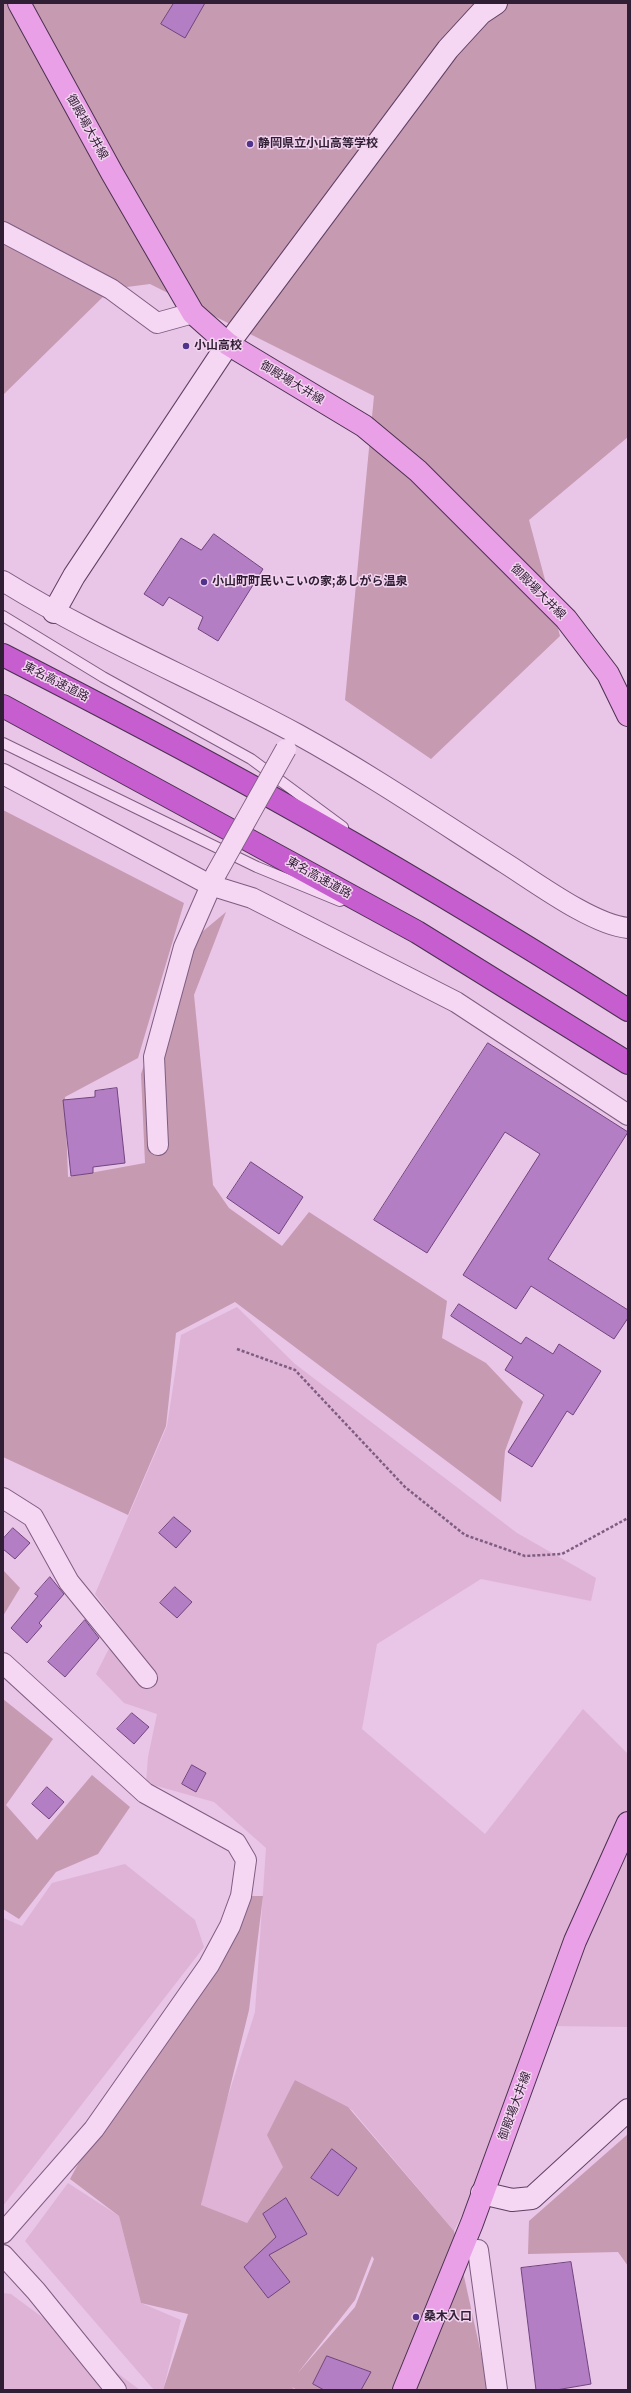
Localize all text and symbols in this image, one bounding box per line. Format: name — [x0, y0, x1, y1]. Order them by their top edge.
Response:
street label: 御殿場大井線 — [63, 92, 111, 162]
place label: 静岡県立小山高等学校 — [258, 137, 378, 151]
marker: 静岡県立小山高等学校 — [245, 139, 255, 149]
place label: 小山高校 — [194, 339, 242, 353]
marker: 小山高校 — [181, 341, 191, 351]
street label: 御殿場大井線 — [257, 358, 327, 408]
street label: 御殿場大井線 — [507, 561, 569, 623]
place label: 小山町町民いこいの家;あしがら温泉 — [212, 575, 407, 589]
marker: 小山町町民いこいの家;あしがら温泉 — [199, 577, 209, 587]
street label: 東名高速道路 — [21, 659, 91, 705]
street label: 東名高速道路 — [284, 854, 354, 902]
street label: 御殿場大井線 — [496, 2070, 534, 2142]
place label: 桑木入口 — [424, 2310, 472, 2324]
marker: 桑木入口 — [411, 2312, 421, 2322]

